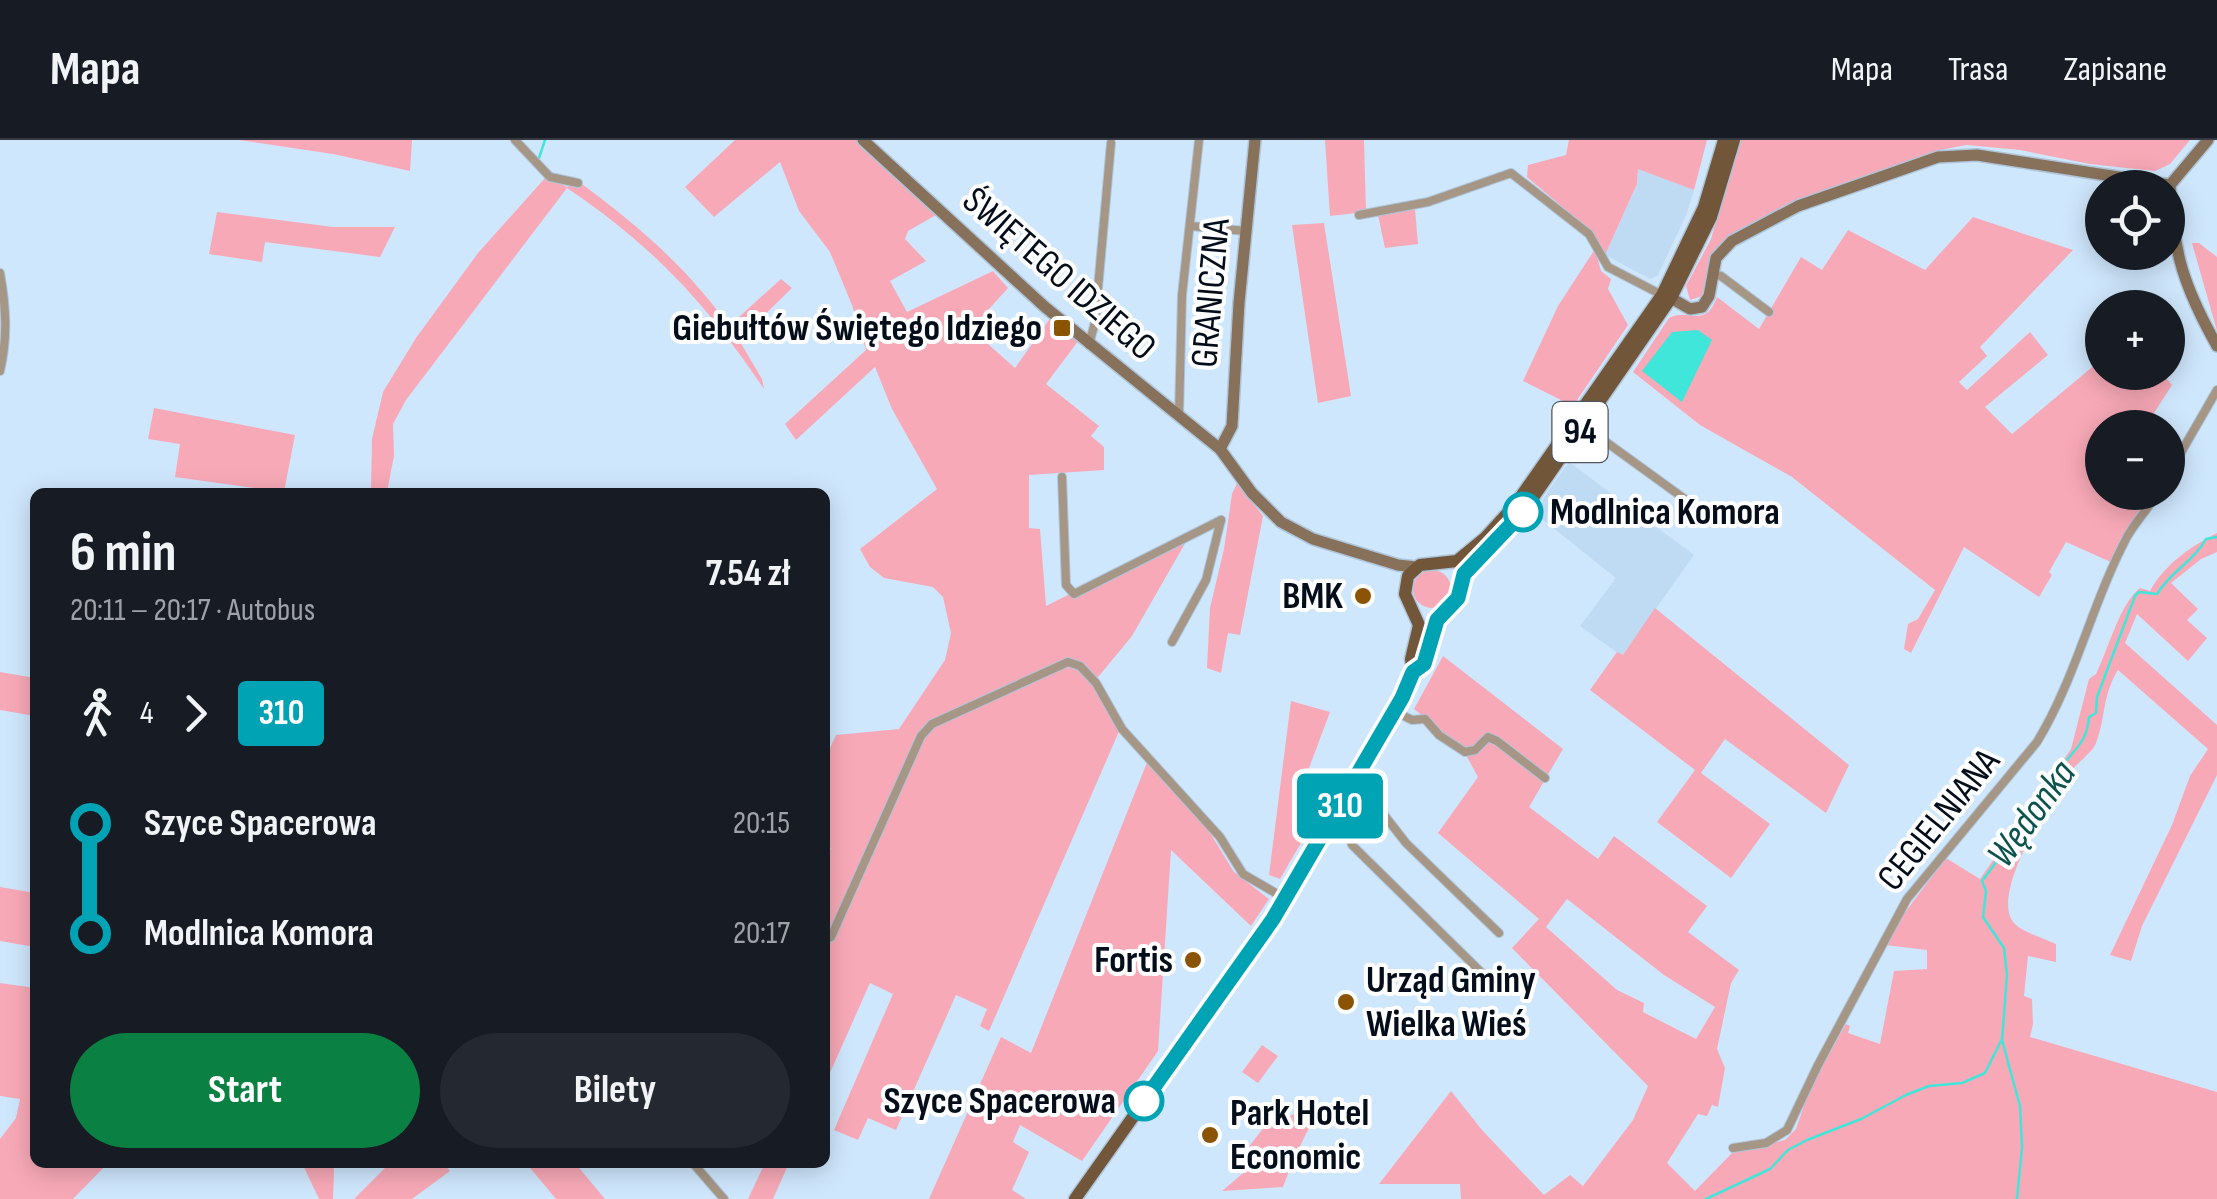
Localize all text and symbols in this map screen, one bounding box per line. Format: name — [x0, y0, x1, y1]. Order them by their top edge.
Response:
text: Mapa — [50, 41, 140, 98]
text: Mapa — [1831, 48, 1893, 91]
text: Trasa — [1948, 48, 2008, 91]
text: Zapisane — [2063, 48, 2167, 91]
map controls — [2085, 170, 2185, 510]
button: locate — [2085, 170, 2185, 270]
street label: ŚWIĘTEGO IDZIEGO — [953, 178, 1165, 370]
street label: GRANICZNA — [1182, 216, 1240, 369]
button: + — [2085, 290, 2185, 390]
place label: Giebułtów Świętego Idziego — [672, 306, 1042, 351]
marker: Giebułtów Świętego Idziego — [1051, 317, 1073, 339]
road number: 94 — [1552, 402, 1608, 462]
button: − — [2085, 410, 2185, 510]
place label: Modlnica Komora — [1550, 490, 1780, 535]
marker: Modlnica Komora — [1504, 493, 1542, 531]
text: 6 min — [70, 520, 177, 587]
text: 7.54 zł — [706, 551, 790, 596]
place label: BMK — [1282, 574, 1343, 619]
marker: BMK — [1352, 585, 1374, 607]
text: 20:11 – 20:17 · Autobus — [70, 591, 315, 630]
icon: walk — [70, 686, 125, 741]
icon: forward — [168, 686, 223, 741]
text: 310 — [258, 692, 304, 735]
text: 4 — [140, 694, 153, 733]
street label: CEGIELNIANA — [1868, 740, 2010, 900]
water label: Wędonka — [1977, 751, 2087, 877]
line badge: 310 — [1282, 774, 1398, 838]
text: 310 — [1317, 785, 1363, 828]
text: Szyce Spacerowa — [144, 801, 377, 846]
text: 20:15 — [733, 804, 790, 843]
text: Modlnica Komora — [144, 911, 374, 956]
text: 20:17 — [733, 914, 790, 953]
place label: Fortis — [1094, 938, 1173, 983]
marker: Fortis — [1182, 949, 1204, 971]
place label: Urząd Gminy Wielka Wieś — [1366, 958, 1536, 1047]
marker: Urząd Gminy Wielka Wieś — [1335, 991, 1357, 1013]
button: Start — [70, 1033, 420, 1148]
button: Bilety — [440, 1033, 790, 1148]
place label: Szyce Spacerowa — [883, 1079, 1116, 1124]
marker: Szyce Spacerowa — [1125, 1082, 1163, 1120]
place label: Park Hotel Economic — [1230, 1091, 1369, 1180]
marker: Park Hotel Economic — [1199, 1124, 1221, 1146]

